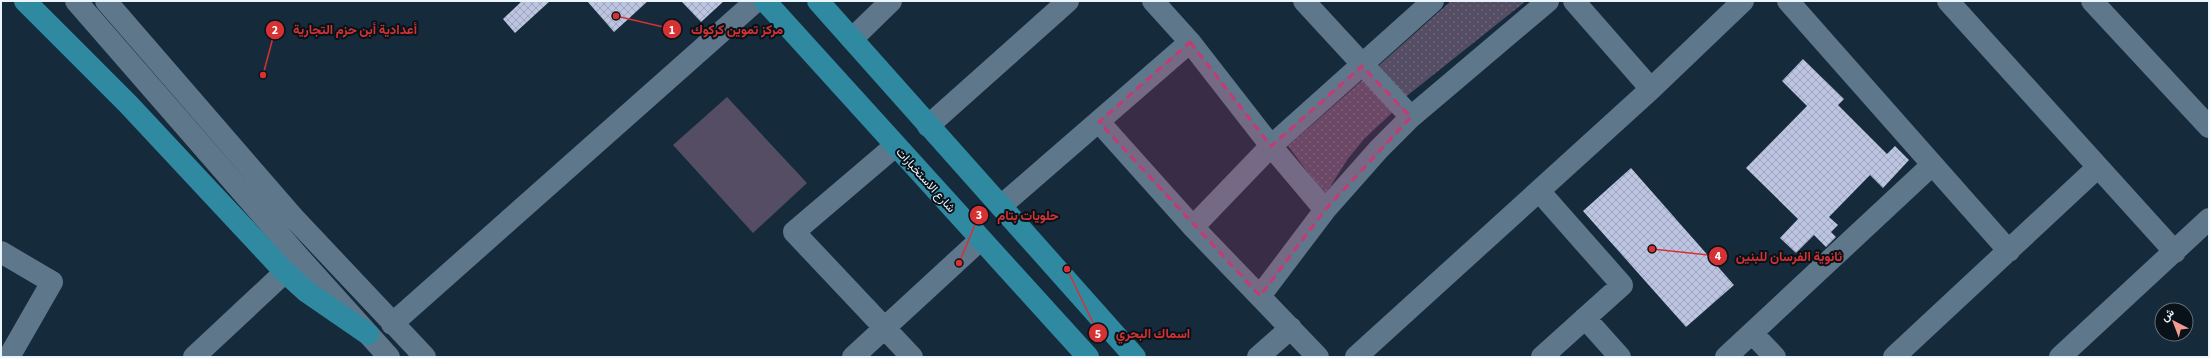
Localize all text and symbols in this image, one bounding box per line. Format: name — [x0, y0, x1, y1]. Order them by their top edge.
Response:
callout: أعدادية أبن حزم التجارية — [265, 17, 425, 42]
callout: مركز تموين كركوك — [662, 17, 791, 42]
text: أعدادية أبن حزم التجارية — [293, 21, 417, 39]
text: مركز تموين كركوك — [691, 21, 783, 39]
text: 2 — [272, 22, 278, 39]
text: 1 — [669, 22, 675, 39]
street label: شارع الاستخبارات — [892, 144, 959, 216]
callout: حلويات بتام — [969, 203, 1066, 228]
text: 3 — [976, 207, 982, 224]
text: حلويات بتام — [997, 207, 1059, 225]
callout: ثانوية الفرسان للبنين — [1708, 244, 1850, 269]
text: 4 — [1715, 248, 1722, 265]
text: ثانوية الفرسان للبنين — [1736, 248, 1843, 266]
north arrow — [2154, 302, 2194, 342]
text: ش — [2158, 305, 2178, 325]
callout: اسماك البحري — [1088, 321, 1198, 346]
text: اسماك البحري — [1116, 325, 1190, 344]
text: 5 — [1095, 326, 1101, 343]

